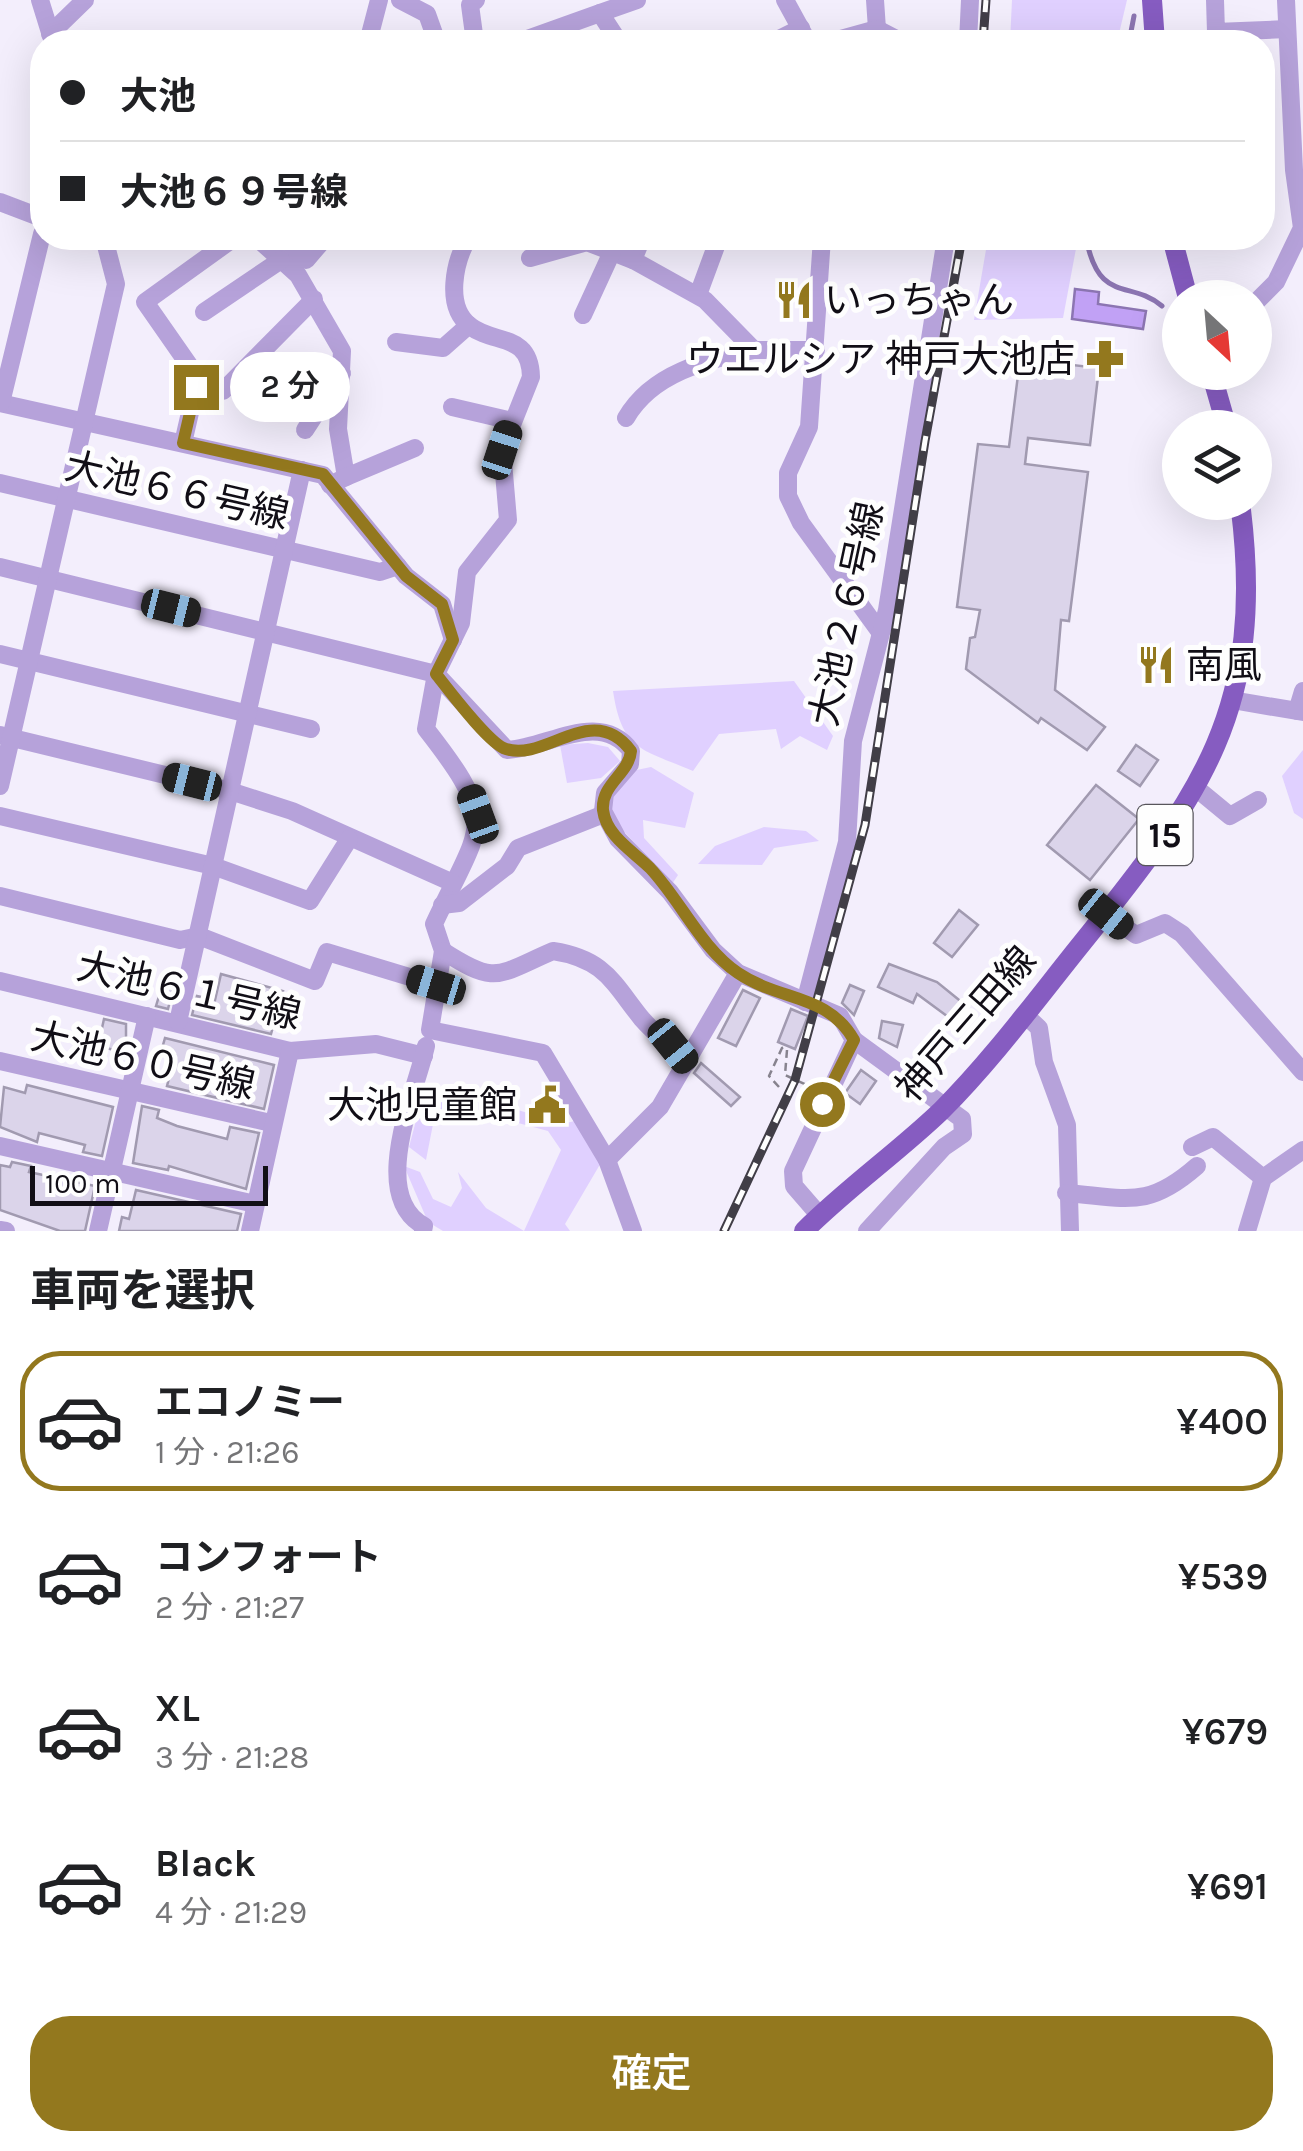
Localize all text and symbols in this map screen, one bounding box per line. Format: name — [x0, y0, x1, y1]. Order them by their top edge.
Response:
text: 大池 — [120, 74, 196, 119]
text: 大池６９号線 — [120, 170, 348, 215]
place label: いっちゃん — [824, 278, 1014, 323]
restaurant icon: いっちゃん — [773, 279, 815, 321]
north arrow — [1162, 280, 1272, 390]
map controls — [1162, 280, 1272, 520]
place label: ウエルシア 神戸大池店 — [686, 337, 1075, 382]
pharmacy icon: ウエルシア 神戸大池店 — [1084, 338, 1126, 380]
callout: 2 分 — [231, 352, 351, 422]
route end — [174, 365, 219, 410]
text: 2 分 — [260, 368, 320, 405]
button: layers — [1162, 410, 1272, 520]
car — [478, 417, 526, 483]
street label: 大池６６号線 — [61, 443, 293, 539]
street label: 大池２６号線 — [801, 498, 893, 730]
car — [138, 586, 204, 630]
place label: 南風 — [1186, 643, 1262, 688]
restaurant icon: 南風 — [1135, 644, 1177, 686]
car — [159, 760, 225, 804]
car — [454, 781, 502, 847]
road number: 15 — [1138, 805, 1192, 865]
car — [1073, 883, 1139, 945]
street label: 神戸三田線 — [887, 938, 1045, 1110]
street label: 大池６１号線 — [73, 943, 305, 1039]
car — [403, 962, 469, 1008]
street label: 大池６０号線 — [27, 1013, 259, 1109]
car — [642, 1013, 704, 1079]
route start — [800, 1082, 845, 1127]
place label: 大池児童館 — [327, 1083, 517, 1128]
public building icon: 大池児童館 — [526, 1084, 568, 1126]
scale bar — [30, 1161, 268, 1206]
text: 100 m — [45, 1167, 120, 1200]
text: 車両を選択 — [30, 1265, 255, 1317]
icon: car — [35, 1376, 125, 1466]
text: エコノミー — [155, 1380, 345, 1425]
text: ¥400 — [1177, 1399, 1268, 1444]
text: 1 分 · 21:26 — [155, 1434, 299, 1471]
icon: car — [35, 1531, 125, 1621]
text: コンフォート — [155, 1535, 382, 1580]
text: ¥539 — [1178, 1554, 1268, 1599]
text: 2 分 · 21:27 — [155, 1589, 304, 1626]
icon: car — [35, 1686, 125, 1776]
text: XL — [155, 1686, 200, 1731]
text: ¥679 — [1182, 1709, 1268, 1754]
text: 3 分 · 21:28 — [155, 1739, 309, 1776]
icon: car — [35, 1841, 125, 1931]
text: Black — [155, 1841, 256, 1886]
text: ¥691 — [1187, 1864, 1268, 1909]
text: 4 分 · 21:29 — [155, 1894, 307, 1931]
button: 確定 — [30, 2016, 1273, 2131]

